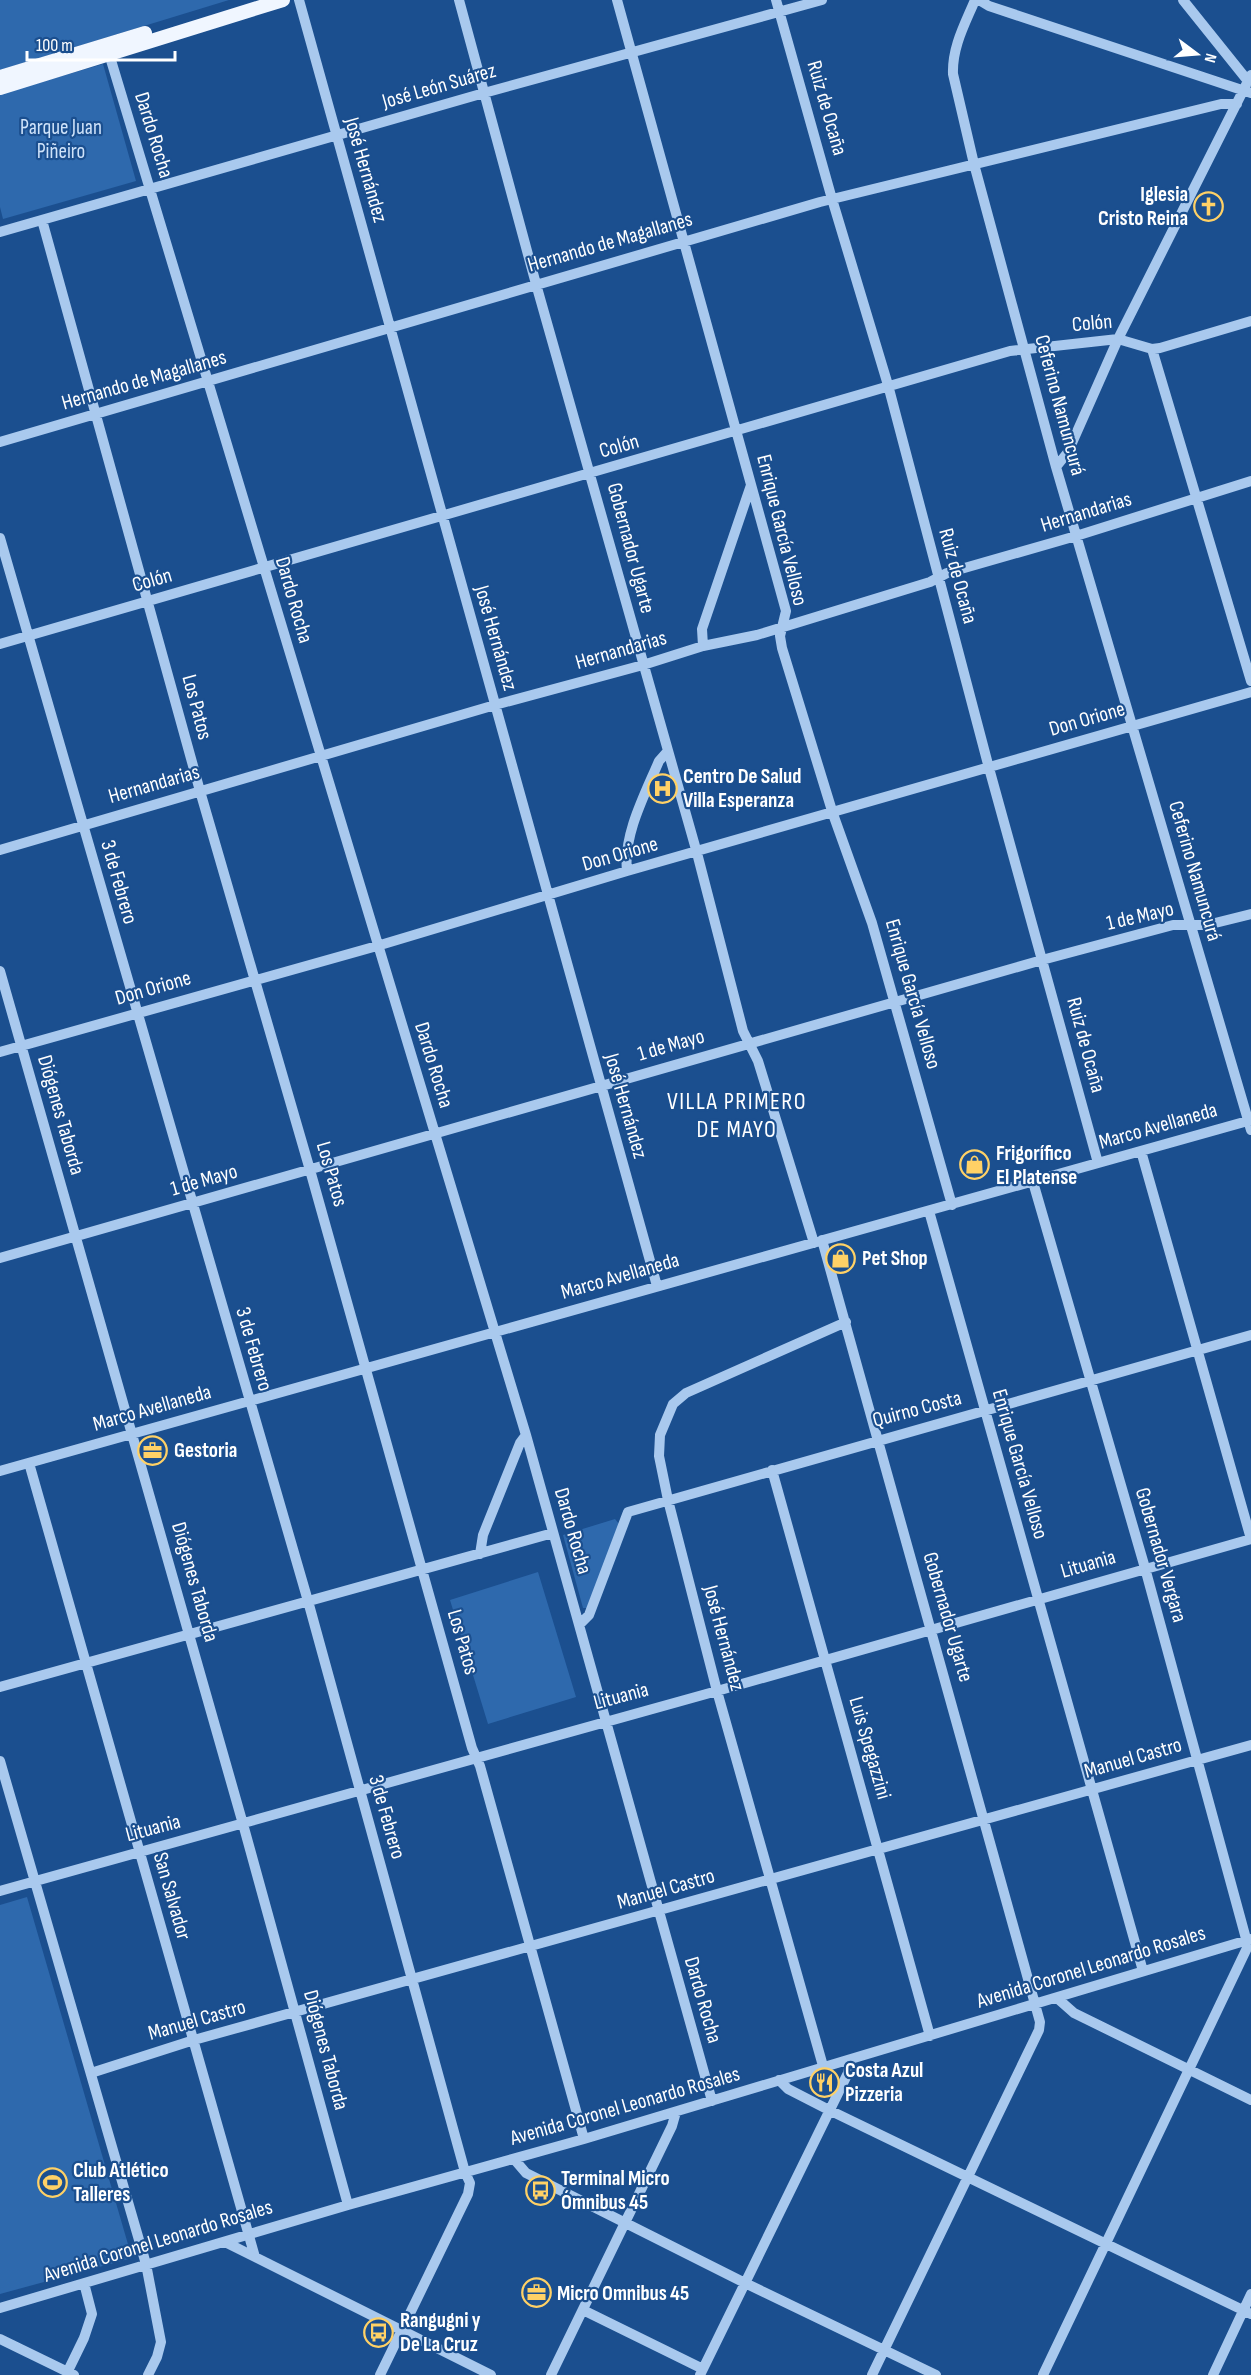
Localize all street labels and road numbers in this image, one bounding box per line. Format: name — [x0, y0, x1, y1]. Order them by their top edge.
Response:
street label: José León Suárez — [378, 58, 499, 114]
street label: Ruiz de Ocaña — [802, 58, 852, 158]
street label: Dardo Rocha — [129, 89, 179, 181]
street label: José Hernández — [339, 114, 393, 226]
street label: Hernando de Magallanes — [525, 207, 695, 277]
street label: Colón — [1071, 309, 1113, 337]
street label: Ceferino Namuncurá — [1029, 332, 1091, 478]
street label: Hernando de Magallanes — [59, 345, 229, 415]
street label: Colón — [596, 428, 642, 464]
street label: Enrique García Velloso — [751, 452, 813, 608]
street label: Gobernador Ugarte — [602, 480, 660, 616]
street label: Hernandarias — [1038, 486, 1134, 538]
street label: Ruiz de Ocaña — [933, 526, 983, 626]
street label: Dardo Rocha — [270, 554, 318, 646]
street label: Colón — [129, 562, 175, 598]
street label: José Hernández — [469, 582, 523, 694]
street label: Hernandarias — [573, 625, 669, 675]
street label: Los Patos — [176, 672, 218, 742]
street label: Don Orione — [1046, 696, 1128, 742]
street label: Hernandarias — [106, 759, 202, 809]
street label: Ceferino Namuncurá — [1163, 798, 1227, 944]
street label: Don Orione — [579, 831, 661, 877]
street label: 3 de Febrero — [95, 837, 143, 927]
street label: 1 de Mayo — [1104, 896, 1176, 936]
street label: Enrique García Velloso — [880, 916, 946, 1072]
street label: Don Orione — [112, 965, 194, 1011]
street label: Ruiz de Ocaña — [1061, 995, 1111, 1095]
street label: Dardo Rocha — [409, 1019, 459, 1111]
street label: 1 de Mayo — [635, 1024, 707, 1066]
street label: José Hernández — [599, 1050, 653, 1162]
street label: Diógenes Taborda — [32, 1052, 90, 1178]
street label: Marco Avellaneda — [1096, 1097, 1220, 1155]
street label: Los Patos — [311, 1139, 353, 1209]
street label: 1 de Mayo — [168, 1159, 240, 1201]
street label: Marco Avellaneda — [558, 1247, 682, 1305]
street label: 3 de Febrero — [230, 1304, 278, 1394]
street label: Marco Avellaneda — [90, 1379, 214, 1437]
street label: Quirno Costa — [870, 1385, 964, 1433]
street label: Enrique García Velloso — [987, 1386, 1053, 1542]
street label: Dardo Rocha — [549, 1485, 597, 1577]
street label: Gobernador Vergara — [1130, 1485, 1192, 1625]
street label: Diógenes Taborda — [166, 1519, 224, 1645]
street label: Lituania — [1058, 1544, 1118, 1584]
street label: Gobernador Ugarte — [918, 1549, 978, 1685]
street label: José Hernández — [698, 1582, 750, 1694]
street label: Los Patos — [442, 1607, 484, 1677]
street label: Lituania — [591, 1677, 651, 1715]
street label: Luis Spegazzini — [843, 1694, 897, 1802]
street label: Manuel Castro — [1081, 1732, 1185, 1784]
street label: 3 de Febrero — [363, 1772, 411, 1862]
street label: Lituania — [123, 1809, 183, 1847]
street label: San Salvador — [148, 1849, 196, 1943]
street label: Manuel Castro — [614, 1863, 718, 1915]
street label: Avenida Coronel Leonardo Rosales — [973, 1920, 1208, 2014]
street label: Dardo Rocha — [679, 1954, 727, 2046]
street label: Diógenes Taborda — [298, 1987, 354, 2113]
street label: Manuel Castro — [145, 1994, 249, 2046]
street label: Avenida Coronel Leonardo Rosales — [506, 2061, 743, 2151]
street label: Avenida Coronel Leonardo Rosales — [40, 2194, 275, 2288]

